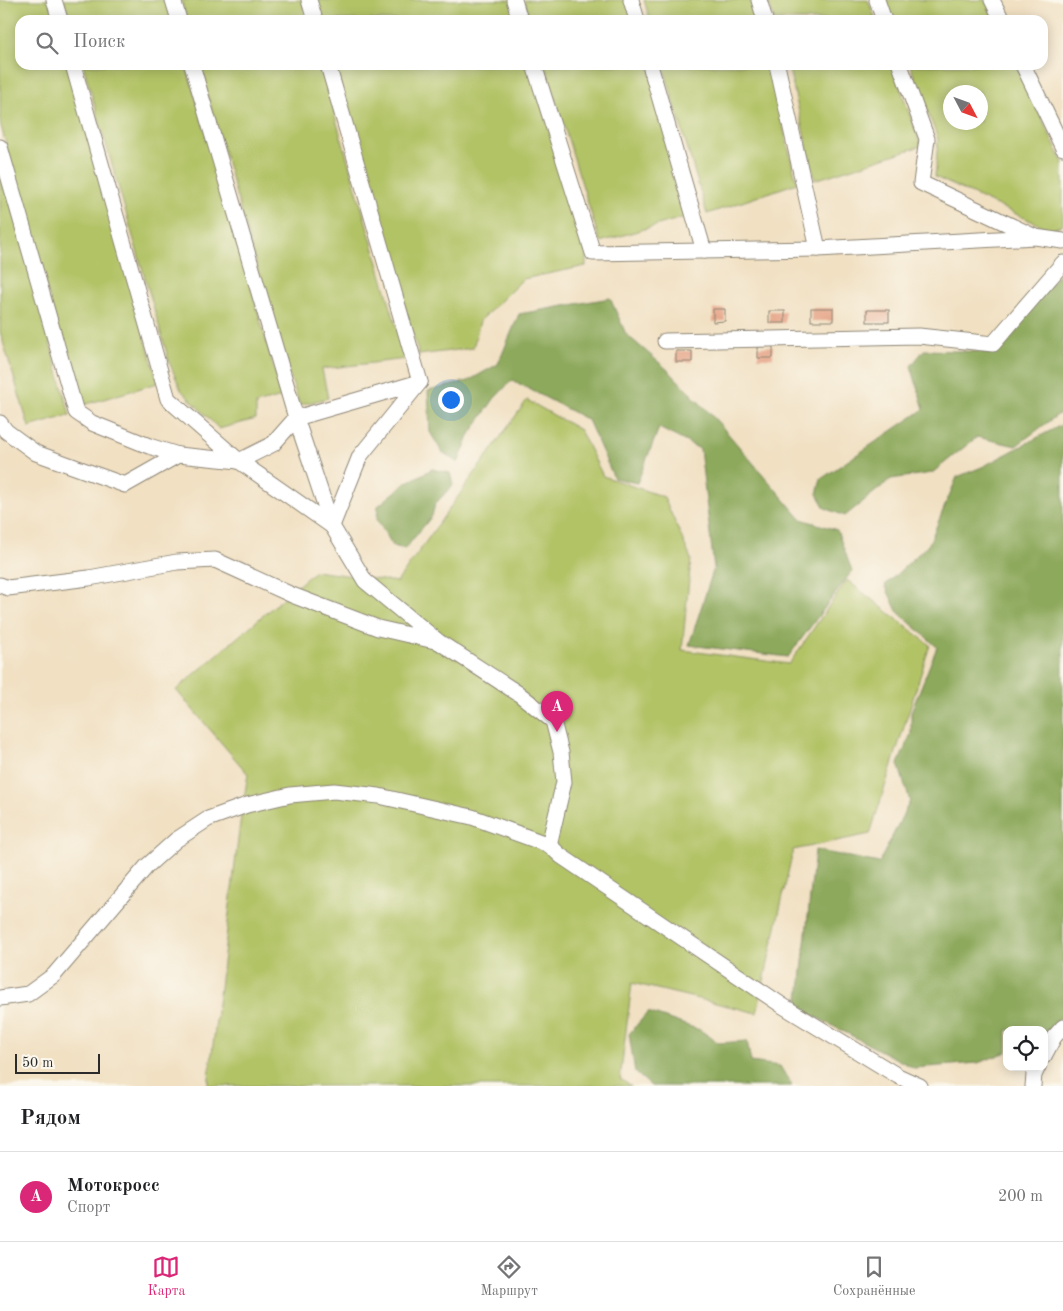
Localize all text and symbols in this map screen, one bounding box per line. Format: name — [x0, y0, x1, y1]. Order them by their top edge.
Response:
search box — [15, 15, 1048, 70]
icon: search — [33, 29, 61, 57]
text: Поиск — [73, 33, 125, 52]
north arrow — [943, 85, 988, 130]
your location — [438, 387, 464, 413]
pin: A — [541, 691, 573, 732]
map controls — [1003, 1026, 1048, 1071]
button: locate — [1003, 1026, 1048, 1071]
scale bar — [15, 1051, 100, 1074]
text: 50 m — [22, 1056, 53, 1070]
text: Рядом — [20, 1108, 81, 1129]
text: Мотокросс — [67, 1177, 160, 1196]
text: A — [30, 1189, 42, 1205]
text: 200 m — [998, 1189, 1043, 1205]
text: Спорт — [67, 1200, 110, 1216]
tab: Карта — [148, 1253, 185, 1300]
tab: Маршрут — [480, 1253, 538, 1300]
tab: Сохранённые — [833, 1253, 915, 1300]

